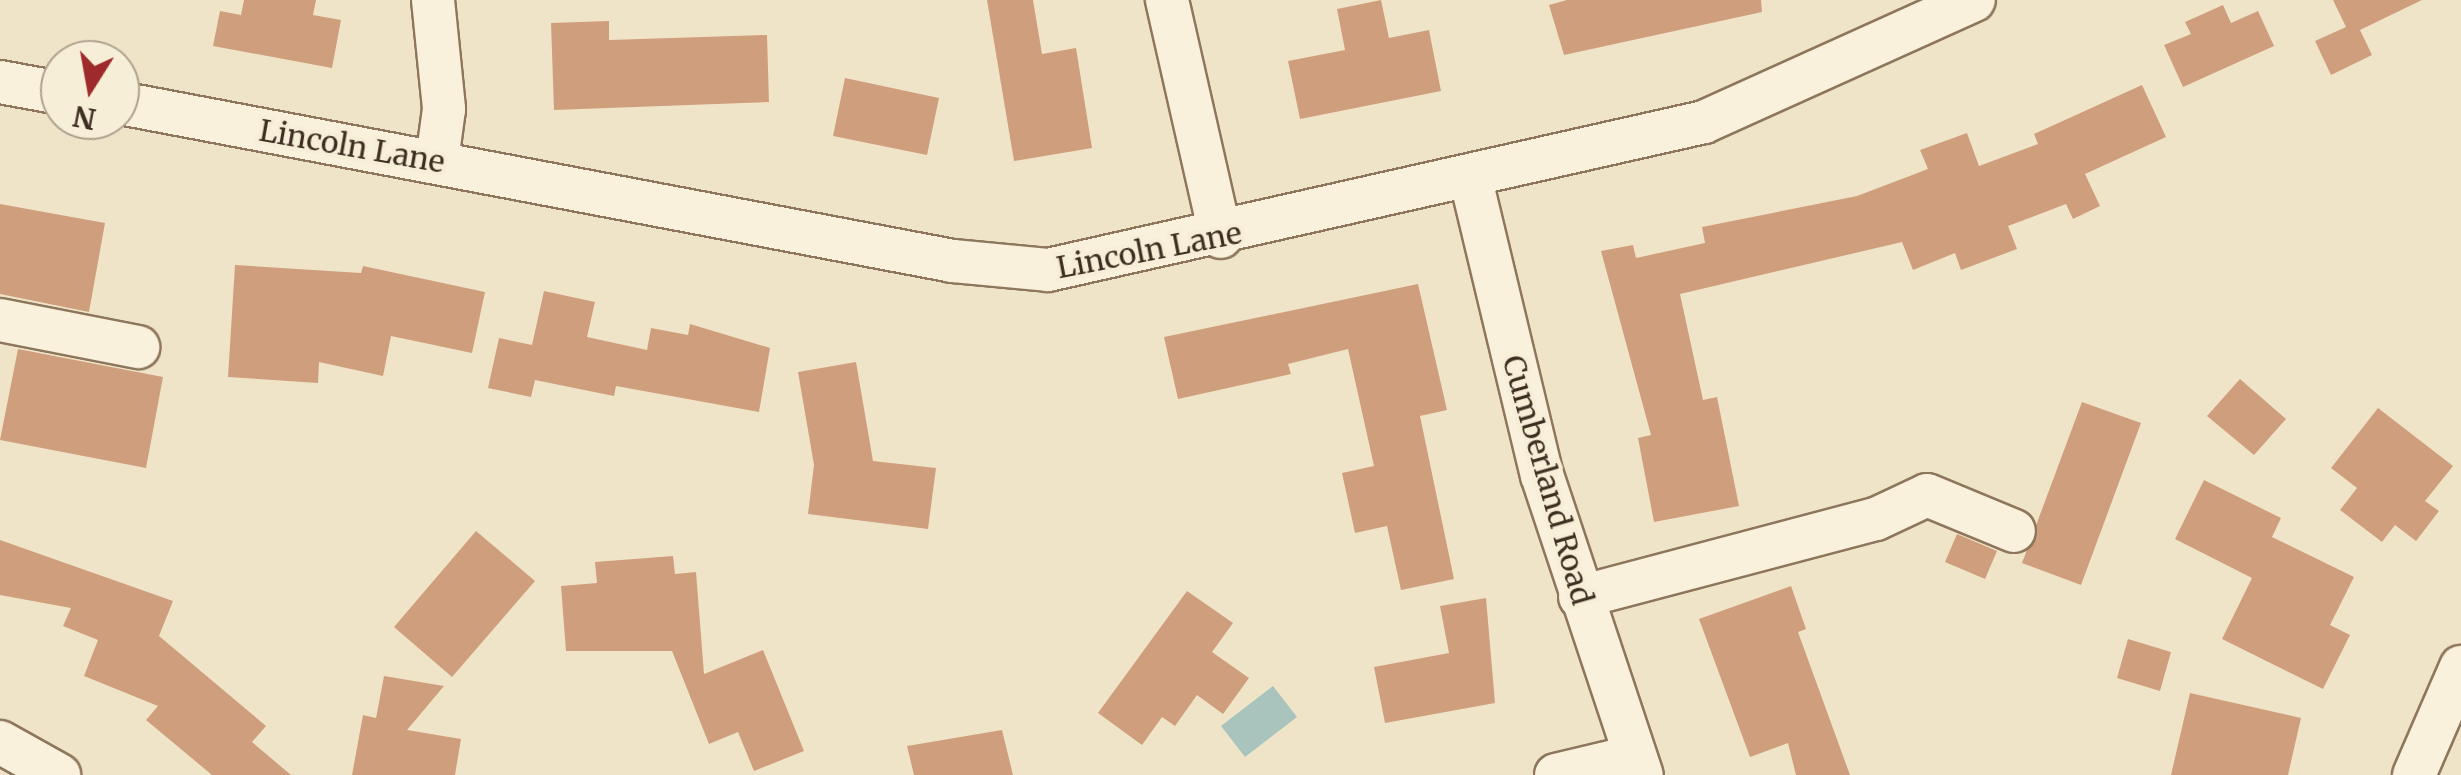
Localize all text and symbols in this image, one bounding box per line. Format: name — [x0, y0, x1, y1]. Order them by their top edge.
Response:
north arrow — [40, 40, 140, 140]
text: N — [70, 98, 99, 137]
street label: Lincoln Lane — [256, 112, 448, 180]
street label: Lincoln Lane — [1053, 214, 1245, 286]
street label: Cumberland Road — [1495, 351, 1601, 609]

